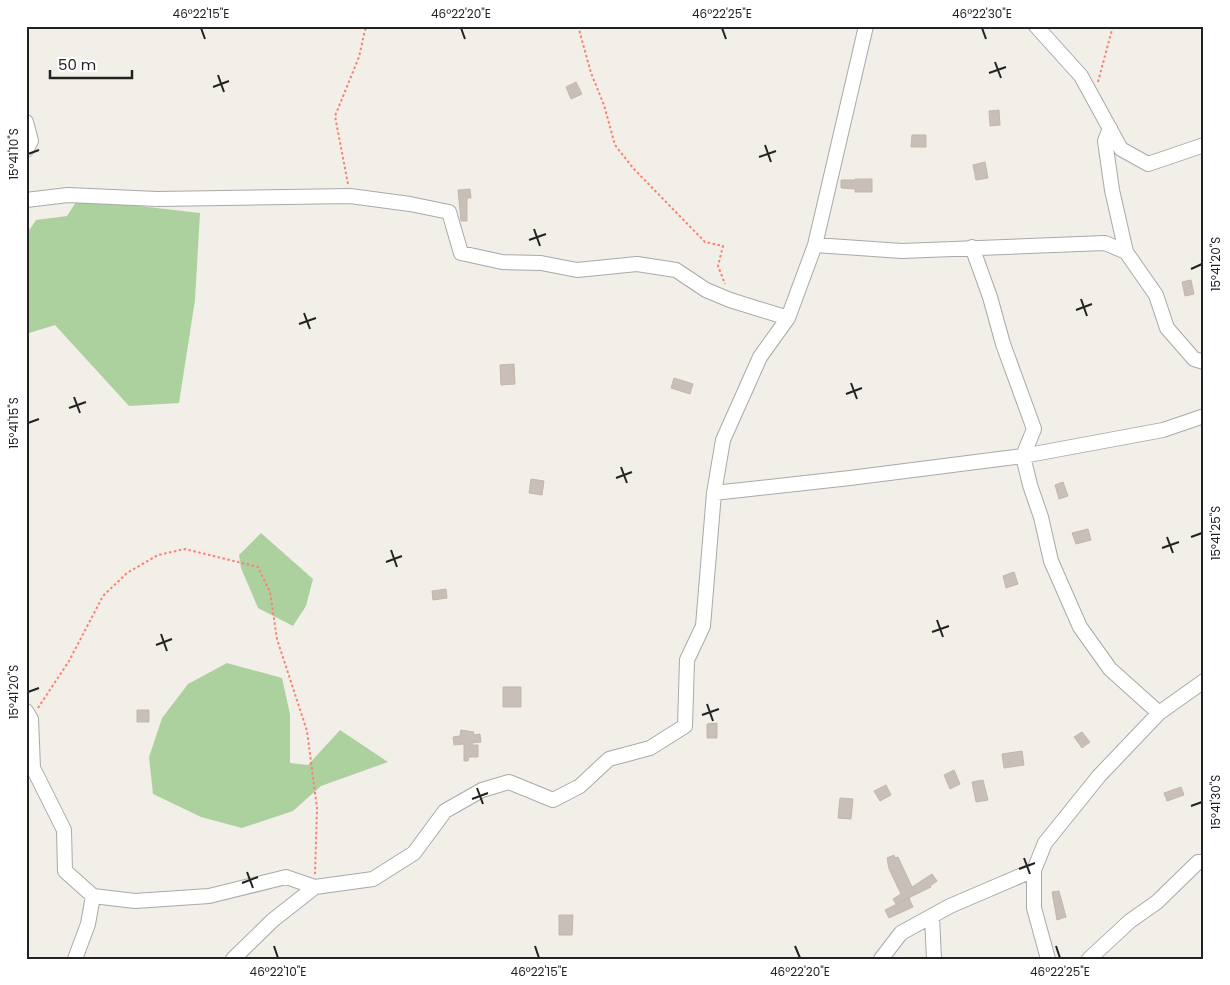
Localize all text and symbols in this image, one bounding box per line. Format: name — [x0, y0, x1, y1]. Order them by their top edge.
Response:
text: 46°22'15"E — [173, 5, 229, 22]
text: 46°22'20"E — [431, 5, 491, 22]
text: 46°22'25"E — [692, 5, 752, 22]
text: 46°22'30"E — [952, 5, 1012, 22]
scale bar — [50, 48, 132, 80]
text: 50 m — [58, 54, 96, 75]
text: 15°41'10"S — [5, 128, 22, 180]
text: 15°41'20"S — [1207, 237, 1224, 291]
text: 15°41'15"S — [5, 397, 22, 449]
text: 15°41'25"S — [1207, 506, 1224, 560]
text: 15°41'20"S — [5, 665, 22, 719]
text: 15°41'30"S — [1207, 775, 1224, 829]
text: 46°22'10"E — [250, 963, 306, 980]
text: 46°22'15"E — [511, 963, 567, 980]
text: 46°22'20"E — [770, 963, 830, 980]
text: 46°22'25"E — [1030, 963, 1090, 980]

